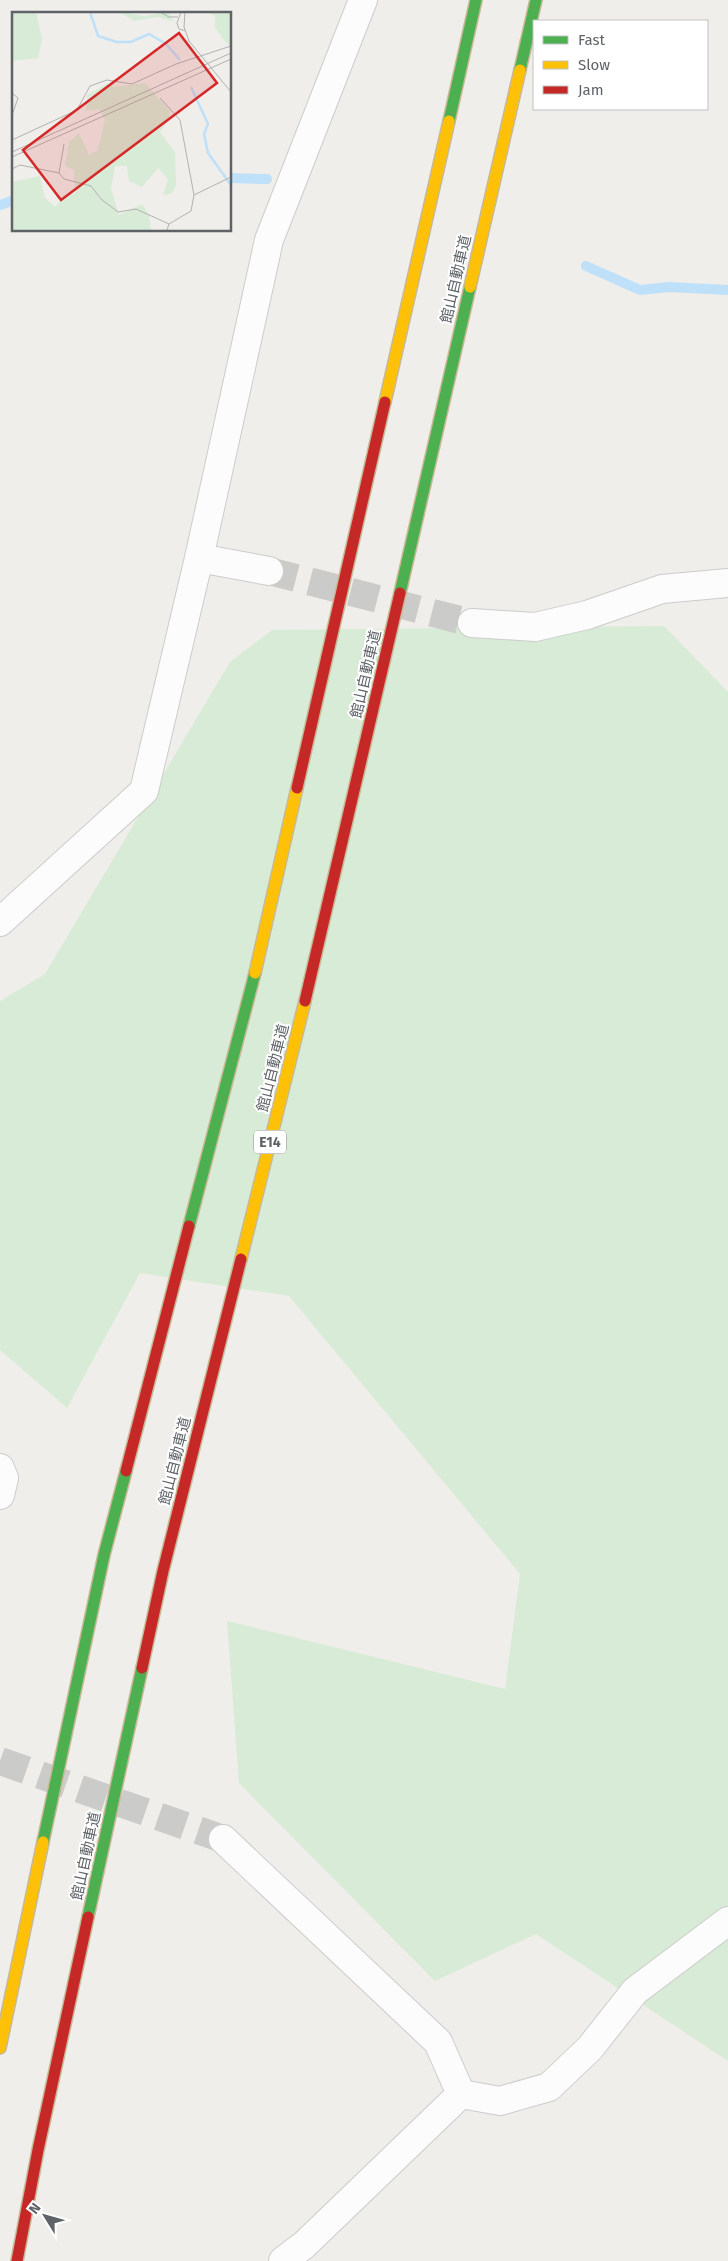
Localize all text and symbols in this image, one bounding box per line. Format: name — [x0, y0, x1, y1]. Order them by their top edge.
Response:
inset map — [12, 12, 231, 231]
legend — [533, 20, 708, 110]
text: Fast — [578, 31, 605, 49]
text: Slow — [578, 56, 610, 74]
text: Jam — [578, 81, 604, 99]
street label: 館山自動車道 — [437, 233, 475, 325]
street label: 館山自動車道 — [347, 628, 385, 720]
street label: 館山自動車道 — [253, 1022, 293, 1114]
road number: E14 — [254, 1130, 286, 1154]
street label: 館山自動車道 — [155, 1415, 195, 1507]
street label: 館山自動車道 — [68, 1810, 104, 1902]
north arrow — [20, 2191, 70, 2241]
text: N — [25, 2200, 45, 2217]

